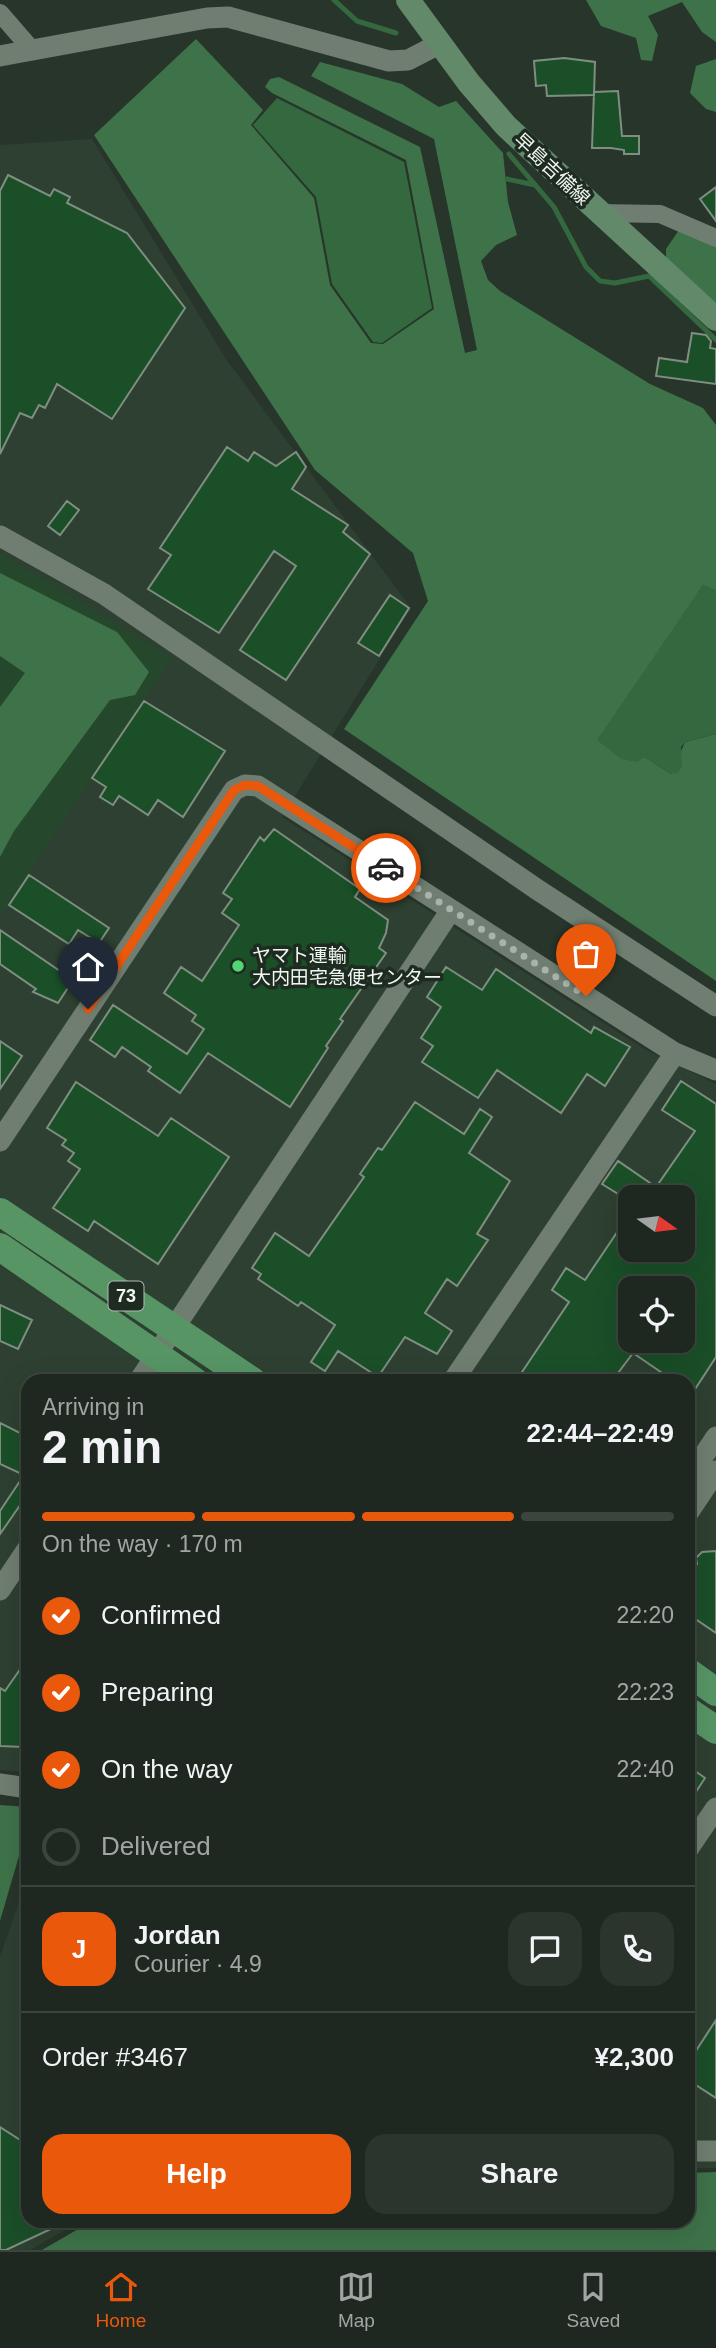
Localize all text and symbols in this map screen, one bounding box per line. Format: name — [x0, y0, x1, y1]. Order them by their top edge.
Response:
street label: 早島吉備線 — [510, 129, 594, 209]
courier — [351, 833, 421, 903]
icon: car — [367, 849, 405, 887]
pin — [556, 924, 616, 996]
icon: bag — [567, 935, 605, 973]
pin — [58, 937, 118, 1009]
place label: ヤマト運輸 大内田宅急便センター — [252, 945, 442, 988]
icon: home — [69, 948, 107, 986]
marker: ヤマト運輸 大内田宅急便センター — [230, 958, 246, 974]
north arrow — [618, 1185, 695, 1262]
map controls — [618, 1185, 695, 1353]
button: locate — [618, 1276, 695, 1353]
road number: 73 — [108, 1282, 144, 1310]
text: Arriving in — [42, 1394, 144, 1420]
text: 22:44–22:49 — [527, 1418, 674, 1448]
text: 2 min — [42, 1421, 162, 1473]
text: On the way · 170 m — [42, 1531, 243, 1557]
icon: check — [42, 1597, 80, 1635]
text: Confirmed — [101, 1600, 221, 1630]
text: 22:20 — [616, 1602, 674, 1628]
icon: check — [42, 1674, 80, 1712]
text: Preparing — [101, 1677, 214, 1707]
text: 22:23 — [616, 1679, 674, 1705]
icon: check — [42, 1751, 80, 1789]
text: On the way — [101, 1754, 233, 1784]
text: 22:40 — [616, 1756, 674, 1782]
text: Delivered — [101, 1831, 211, 1861]
button: chat — [508, 1912, 582, 1986]
button: phone — [600, 1912, 674, 1986]
text: Jordan — [134, 1920, 221, 1950]
text: J — [72, 1934, 86, 1964]
text: Courier · 4.9 — [134, 1951, 262, 1977]
text: Order #3467 — [42, 2042, 188, 2072]
text: ¥2,300 — [594, 2042, 674, 2072]
button: Help — [42, 2134, 351, 2214]
button: Share — [365, 2134, 674, 2214]
tab: Home — [96, 2268, 146, 2332]
tab: Map — [337, 2268, 375, 2332]
tab: Saved — [567, 2268, 620, 2332]

